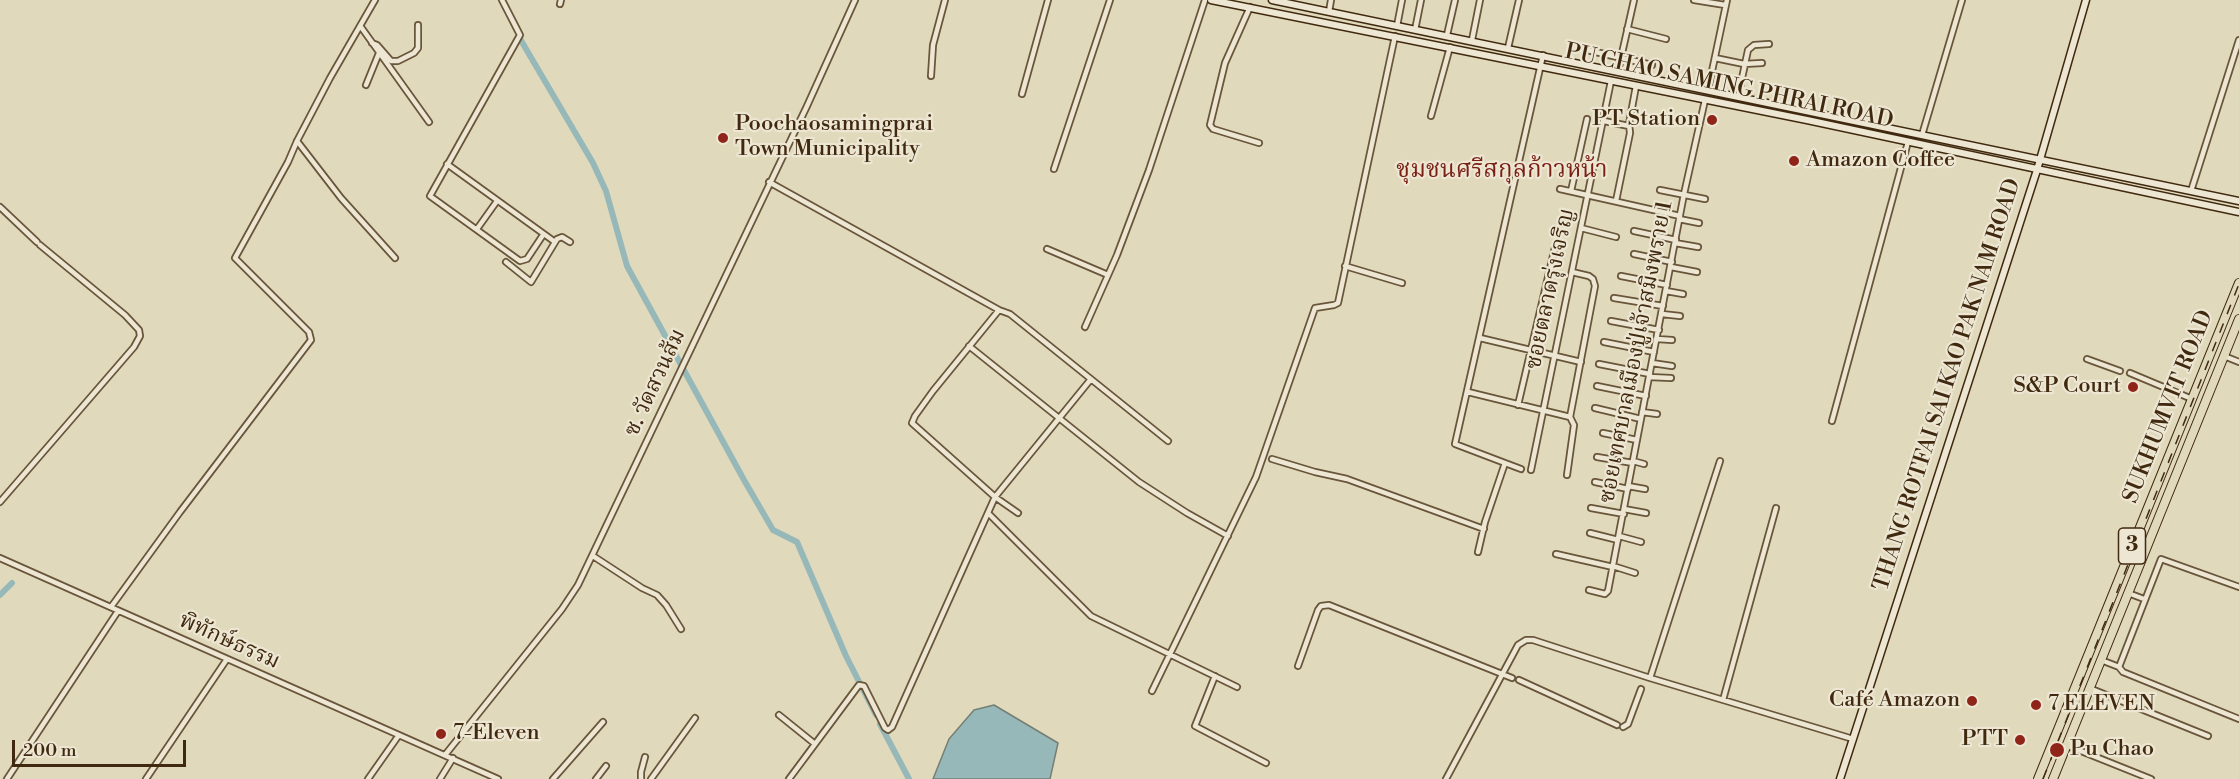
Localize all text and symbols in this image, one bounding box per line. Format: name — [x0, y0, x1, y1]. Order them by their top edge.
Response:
street label: PU CHAO SAMING PHRAI ROAD — [1562, 39, 1896, 135]
place label: PT Station — [1592, 107, 1700, 133]
place label: Poochaosamingprai Town Municipality — [735, 112, 933, 164]
marker: PT Station — [1705, 113, 1719, 127]
marker: Poochaosamingprai Town Municipality — [716, 131, 730, 145]
place label: Amazon Coffee — [1806, 148, 1955, 174]
marker: Amazon Coffee — [1787, 154, 1801, 168]
district label: ชุมชนศรีสกุลก้าวหน้า — [1396, 157, 1608, 185]
street label: THANG ROTFAI SAI KAO PAK NAM ROAD — [1869, 176, 2027, 594]
street label: ซอยเทศบาลเมืองปู่เจ้าสมิงพราย 1 — [1595, 199, 1679, 505]
street label: ซอยตลาดรุ่งเจริญ — [1521, 206, 1581, 372]
street label: SUKHUMVIT ROAD — [2118, 307, 2220, 507]
street label: ซ. วัดสวนส้ม — [620, 325, 692, 441]
place label: S&P Court — [2013, 374, 2121, 400]
marker: S&P Court — [2126, 380, 2140, 394]
road number: 3 — [2118, 528, 2146, 564]
street label: พิทักษ์ธรรม — [174, 608, 284, 676]
place label: Café Amazon — [1829, 688, 1960, 714]
place label: 7 ELEVEN — [2048, 692, 2155, 718]
marker: Café Amazon — [1965, 694, 1979, 708]
marker: 7 ELEVEN — [2029, 698, 2043, 712]
place label: 7-Eleven — [453, 721, 540, 747]
marker: 7-Eleven — [434, 727, 448, 741]
place label: PTT — [1962, 727, 2008, 753]
scale bar — [15, 728, 189, 766]
marker: PTT — [2013, 733, 2027, 747]
place label: Pu Chao — [2070, 737, 2154, 763]
text: 200 m — [23, 739, 77, 762]
marker: Pu Chao — [2048, 741, 2066, 759]

